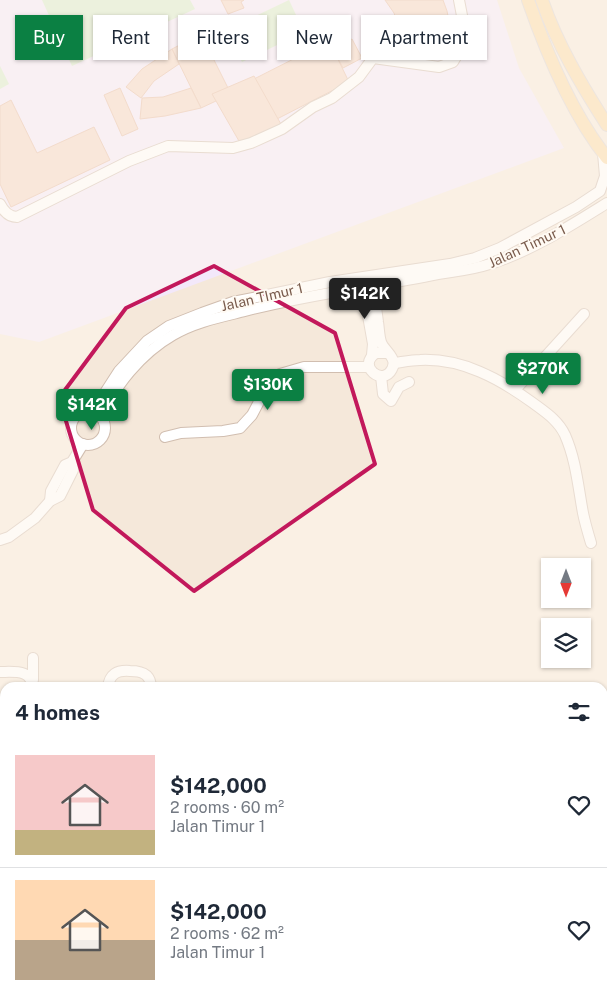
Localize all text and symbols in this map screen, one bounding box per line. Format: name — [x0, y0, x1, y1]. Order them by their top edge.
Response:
chip: Buy — [15, 15, 83, 60]
chip: Rent — [93, 15, 168, 60]
chip: Filters — [178, 15, 267, 60]
chip: New — [277, 15, 351, 60]
chip: Apartment — [361, 15, 487, 60]
street label: Jalan Timur 1 — [486, 221, 568, 271]
pin: $142K — [330, 278, 400, 320]
street label: Jalan TImur 1 — [219, 280, 305, 314]
text: $142K — [340, 284, 390, 303]
pin: $270K — [508, 352, 578, 395]
text: $270K — [517, 359, 569, 378]
pin: $130K — [233, 368, 303, 411]
text: $130K — [243, 375, 293, 394]
pin: $142K — [57, 388, 127, 431]
text: $142K — [67, 395, 117, 414]
north arrow — [541, 558, 591, 608]
map controls — [541, 558, 591, 668]
button: layers — [541, 618, 591, 668]
icon: filters — [565, 698, 593, 726]
text: 4 homes — [15, 700, 100, 725]
text: $142,000 — [170, 773, 267, 798]
icon: home — [55, 775, 115, 835]
icon: heart — [565, 791, 593, 819]
text: 2 rooms · 60 m² — [170, 798, 284, 817]
text: Jalan Timur 1 — [170, 817, 265, 836]
text: $142,000 — [170, 899, 267, 924]
icon: home — [55, 900, 115, 960]
icon: heart — [565, 916, 593, 944]
text: 2 rooms · 62 m² — [170, 924, 284, 943]
text: Jalan Timur 1 — [170, 943, 265, 962]

